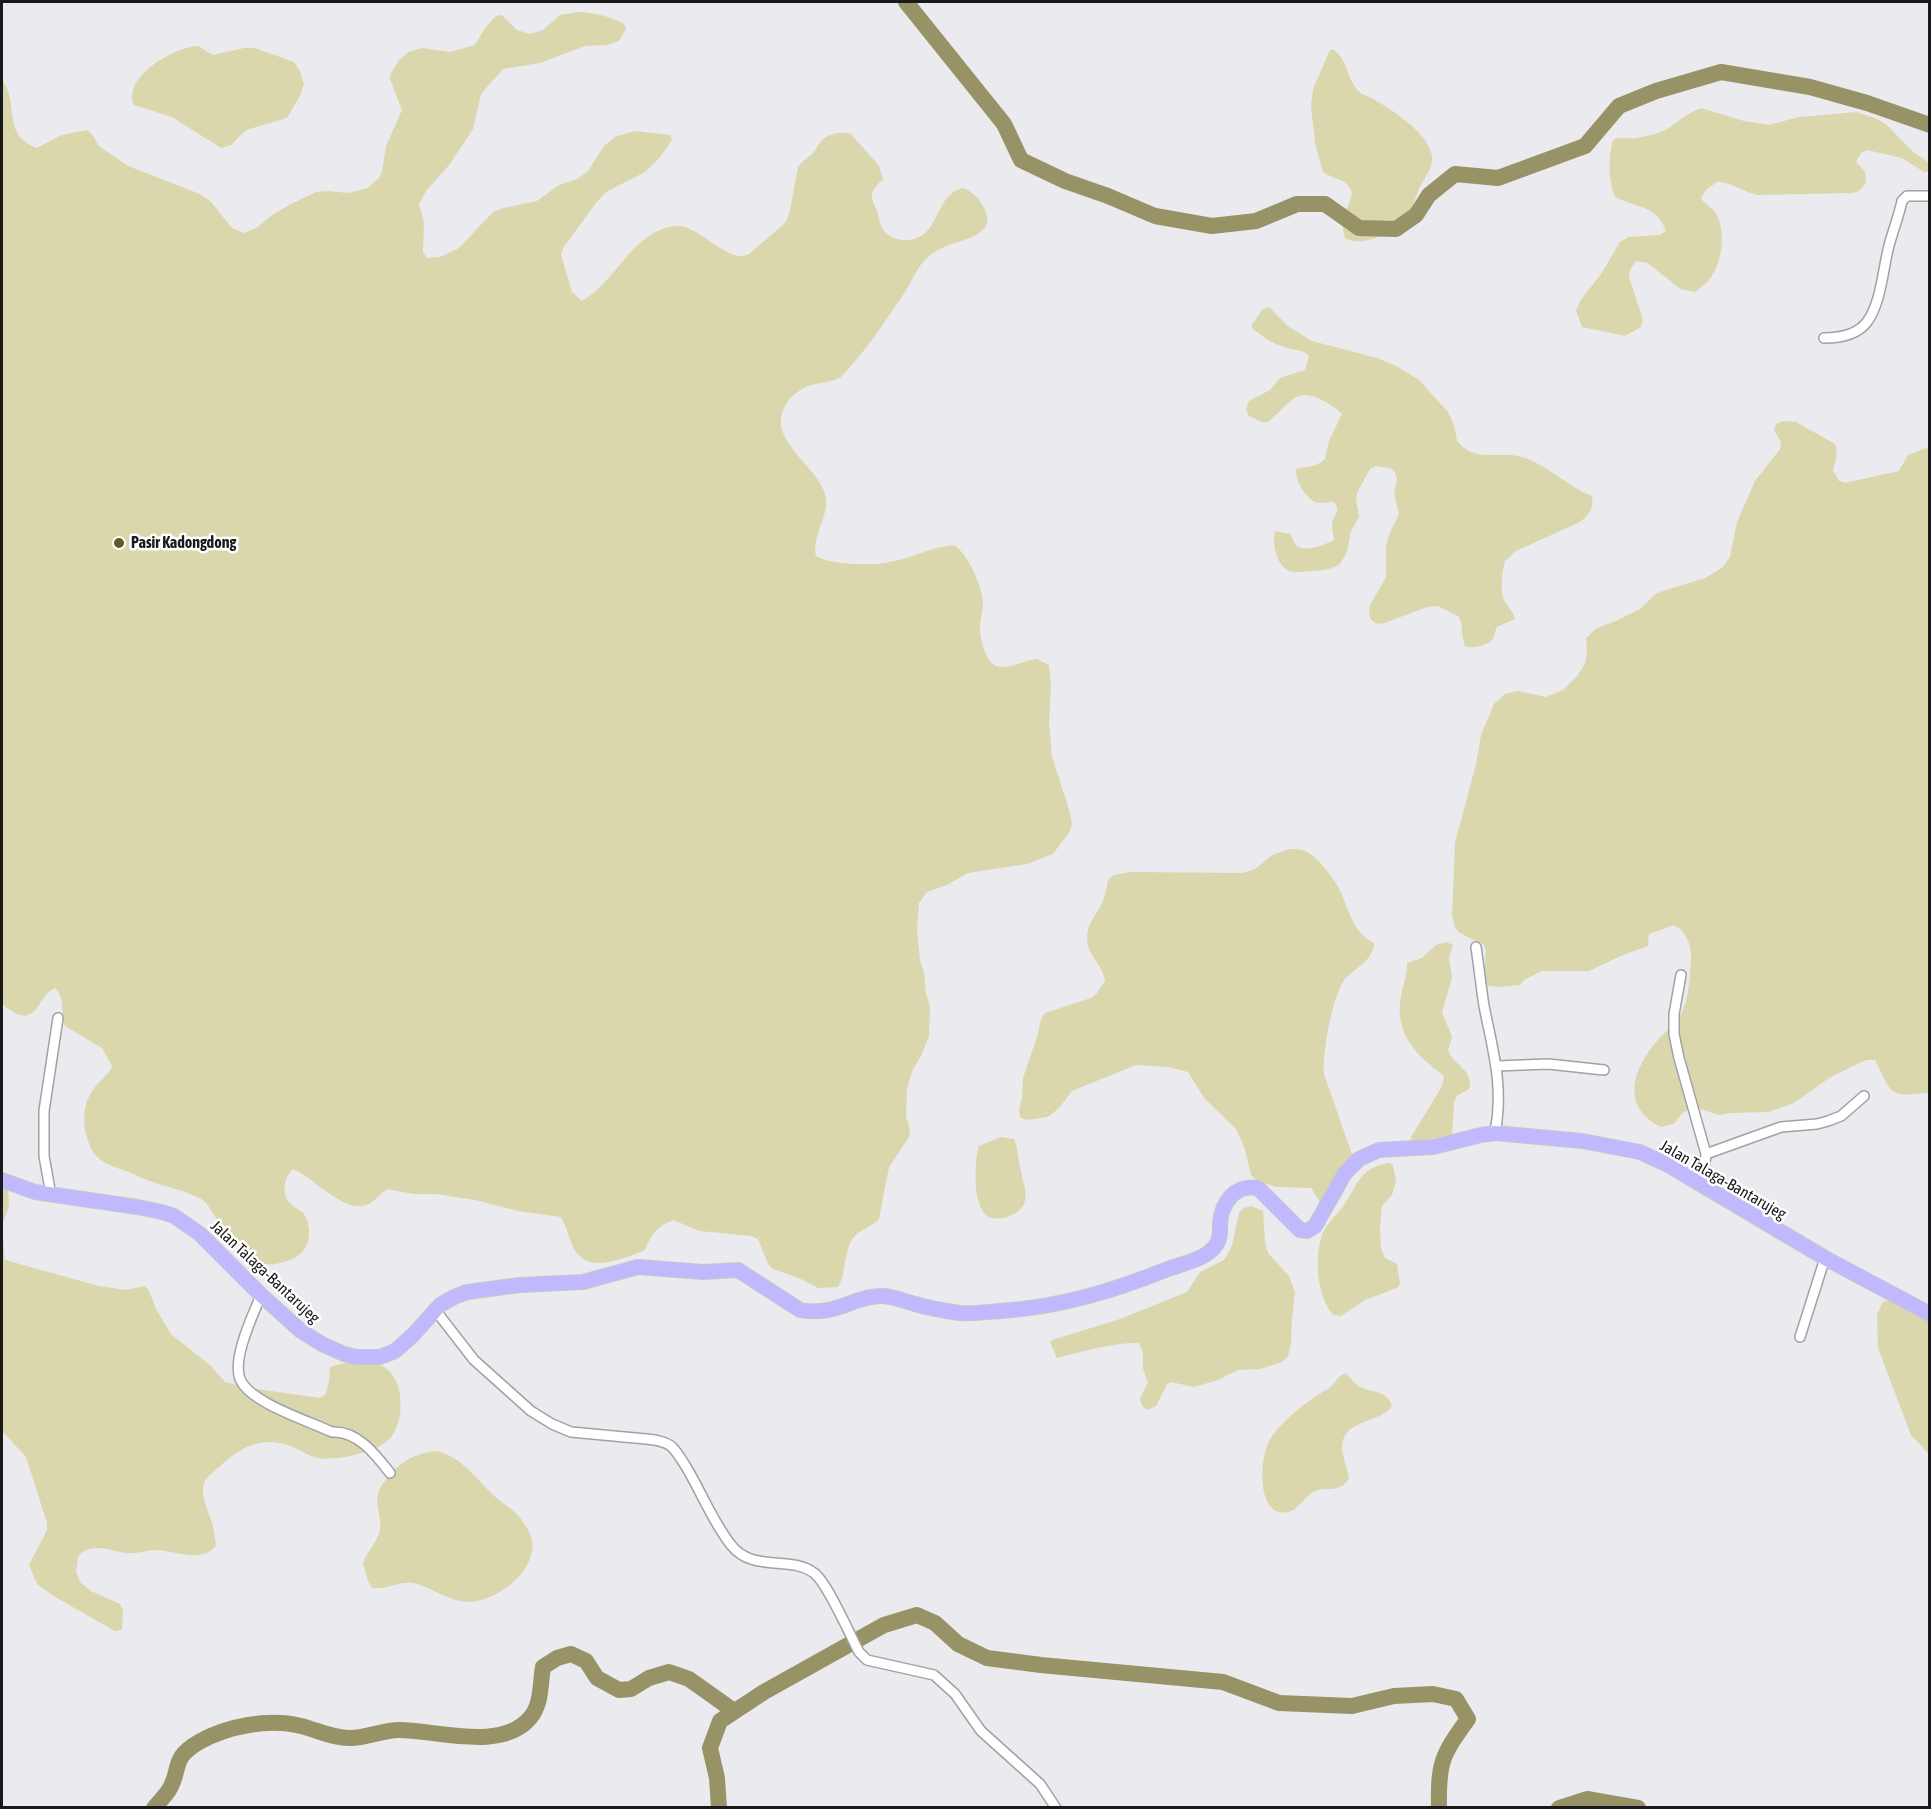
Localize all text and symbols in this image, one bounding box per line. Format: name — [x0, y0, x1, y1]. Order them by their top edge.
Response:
place label: Pasir Kadongdong — [131, 533, 236, 553]
marker: Pasir Kadongdong — [112, 536, 126, 550]
street label: Jalan Talaga-Bantarujeg — [1657, 1136, 1789, 1224]
street label: Jalan Talaga-Bantarujeg — [206, 1216, 324, 1328]

